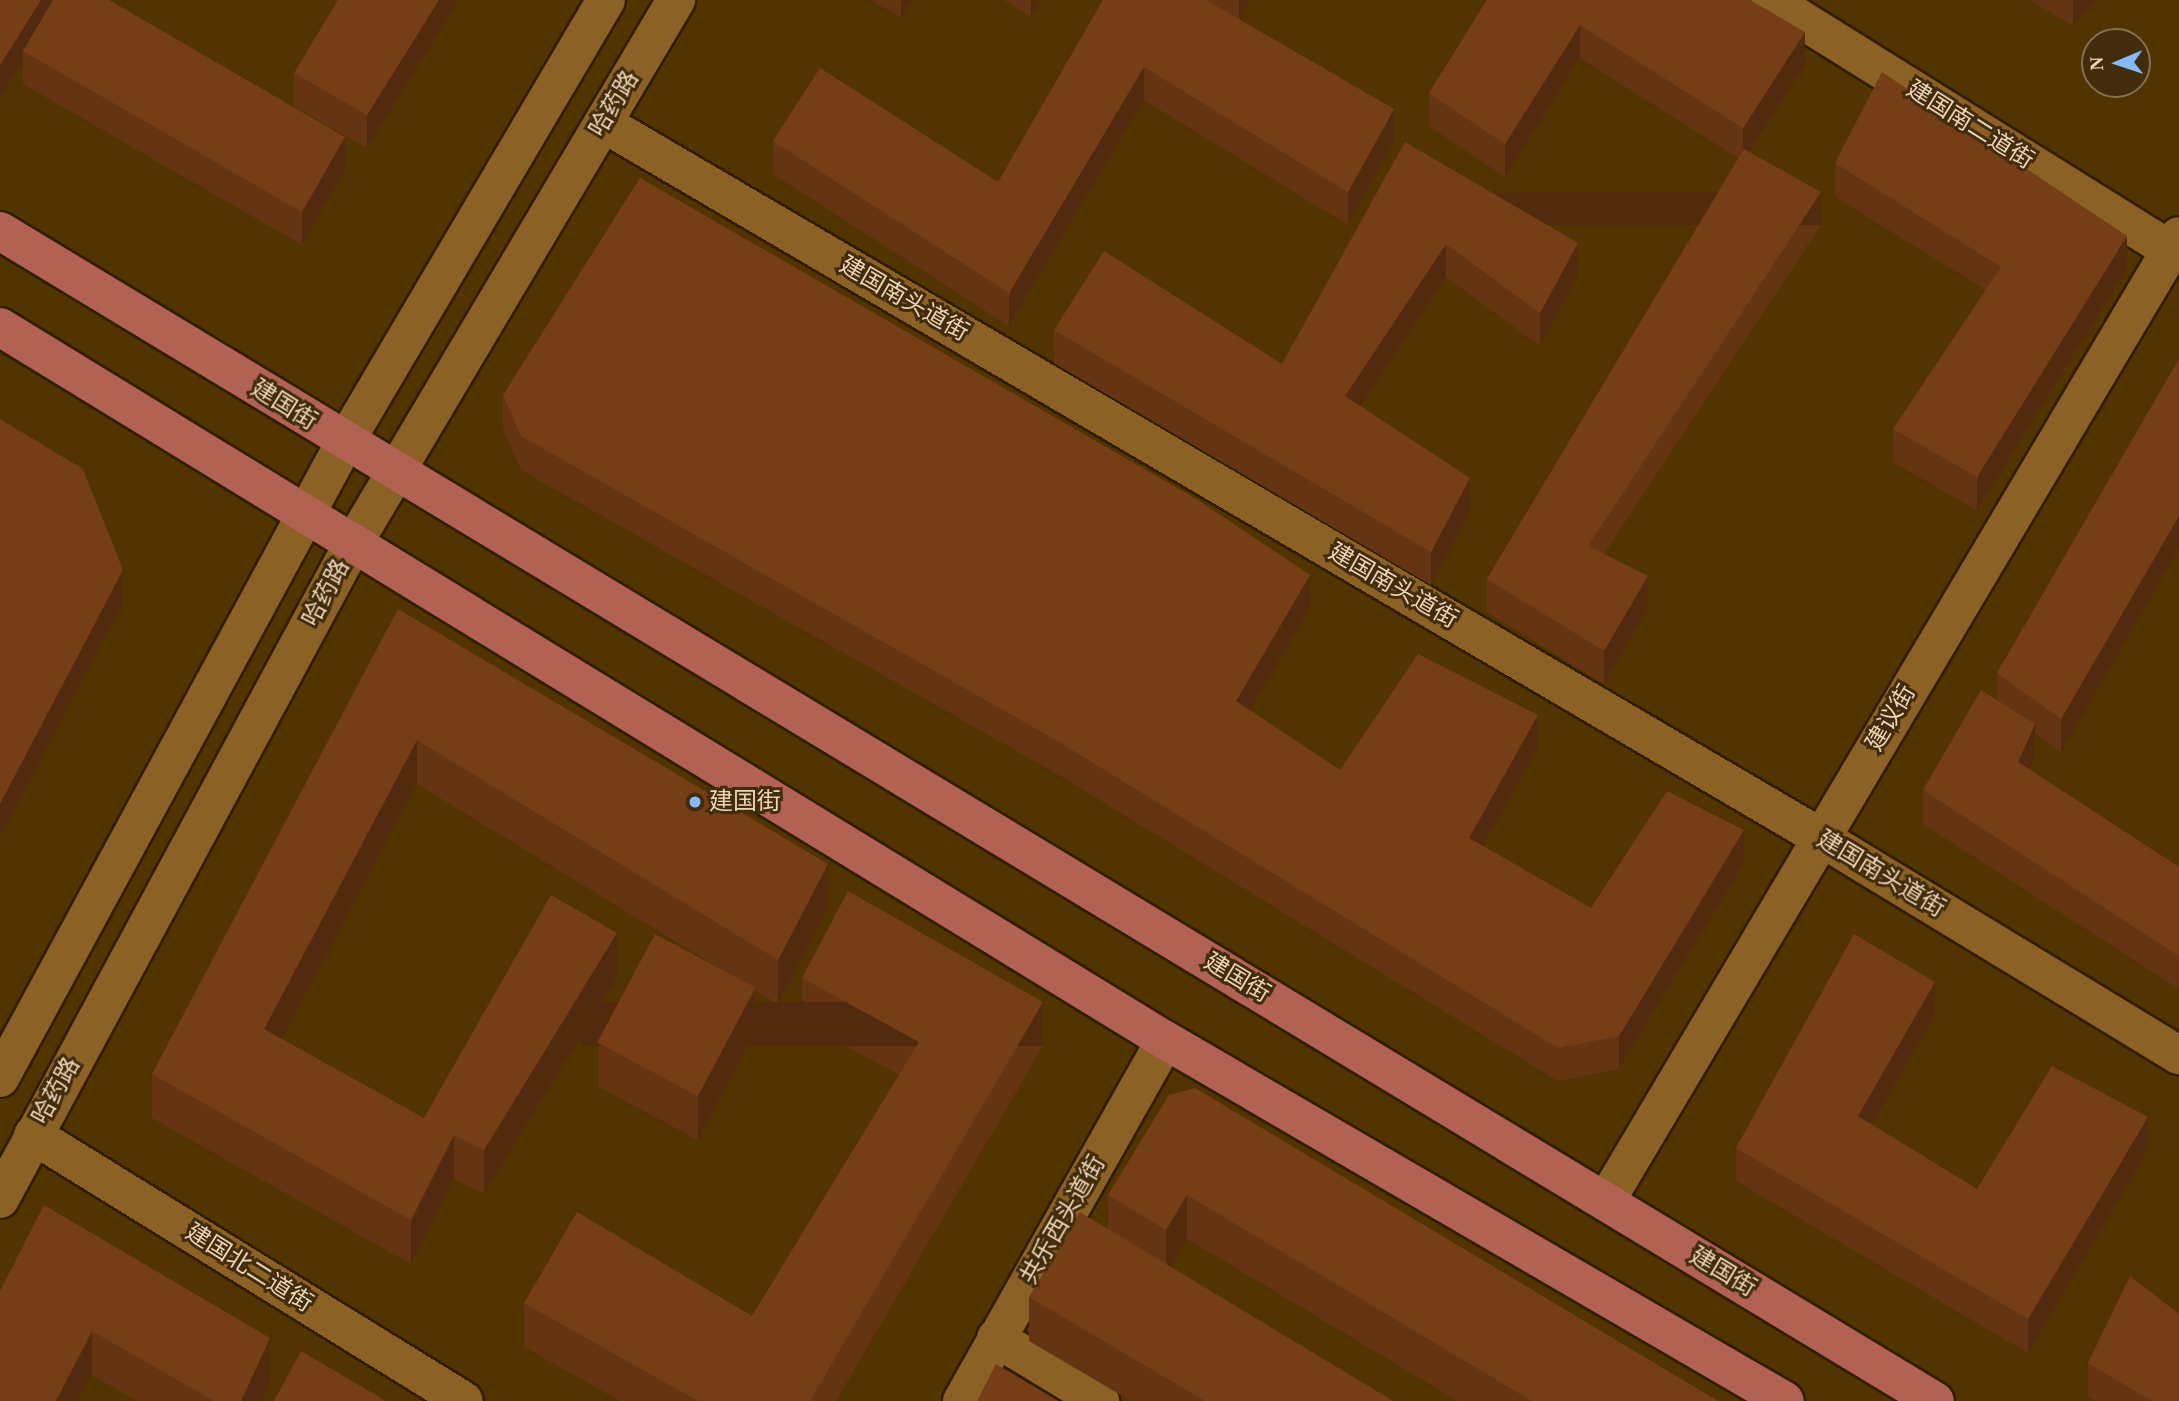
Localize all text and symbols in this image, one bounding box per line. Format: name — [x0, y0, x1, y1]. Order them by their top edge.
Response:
north arrow — [2081, 28, 2151, 98]
text: N — [2086, 56, 2107, 71]
street label: 哈药路 — [583, 66, 645, 142]
street label: 建国南二道街 — [1901, 75, 2039, 175]
street label: 建国南头道街 — [834, 251, 974, 347]
street label: 建国街 — [246, 374, 322, 436]
street label: 建国南头道街 — [1323, 538, 1463, 634]
street label: 哈药路 — [296, 554, 356, 632]
street label: 建议街 — [1860, 680, 1922, 756]
place label: 建国街 — [709, 788, 781, 816]
marker: 建国街 — [687, 794, 703, 810]
street label: 建国南头道街 — [1812, 825, 1950, 923]
street label: 建国街 — [1199, 947, 1275, 1009]
street label: 哈药路 — [26, 1053, 86, 1129]
street label: 共乐西头道街 — [1015, 1150, 1111, 1290]
street label: 建国北二道街 — [180, 1218, 318, 1318]
street label: 建国街 — [1685, 1241, 1761, 1303]

